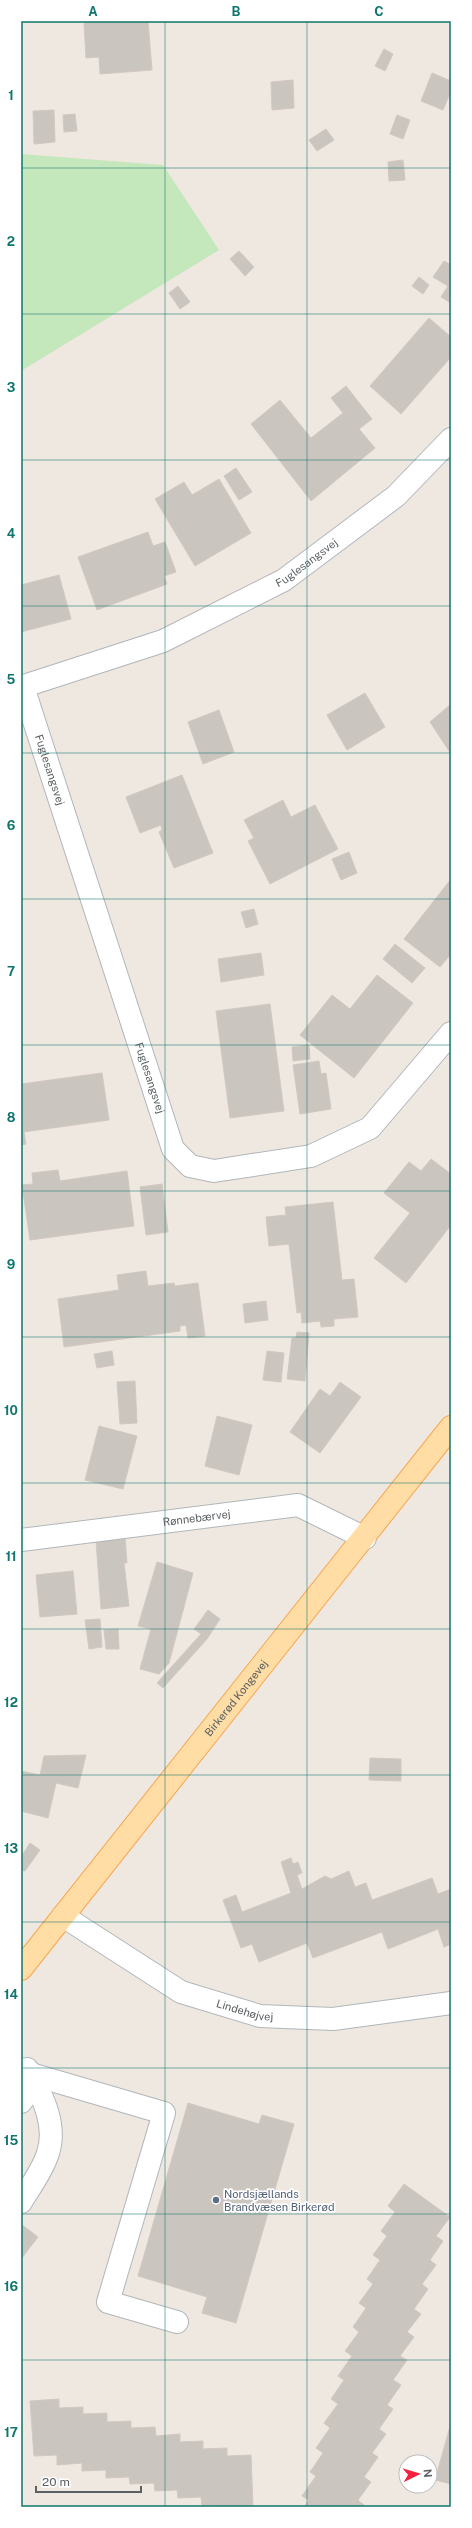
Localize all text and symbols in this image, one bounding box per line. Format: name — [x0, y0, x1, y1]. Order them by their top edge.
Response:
text: A — [88, 4, 98, 19]
text: B — [232, 4, 241, 19]
text: C — [374, 4, 384, 19]
text: 1 — [8, 88, 14, 103]
text: 2 — [7, 234, 15, 249]
text: 3 — [7, 380, 16, 395]
text: 4 — [7, 526, 16, 541]
street label: Fuglesangsvej — [274, 536, 340, 589]
text: 5 — [7, 672, 16, 687]
street label: Fuglesangsvej — [33, 733, 67, 807]
text: 6 — [7, 818, 16, 833]
text: 7 — [7, 964, 15, 979]
street label: Fuglesangsvej — [133, 1041, 167, 1115]
text: 8 — [7, 1110, 16, 1125]
text: 9 — [7, 1257, 15, 1272]
text: 10 — [4, 1403, 18, 1418]
street label: Rønnebærvej — [162, 1508, 231, 1528]
text: 11 — [5, 1549, 17, 1564]
street label: Birkerød Kongevej — [202, 1657, 270, 1738]
text: 12 — [4, 1695, 18, 1710]
text: 13 — [4, 1841, 18, 1856]
text: 14 — [4, 1987, 19, 2002]
street label: Lindehøjvej — [215, 1997, 274, 2023]
text: 15 — [4, 2133, 18, 2148]
place label: Nordsjællands Brandvæsen Birkerød — [224, 2188, 335, 2213]
marker: Nordsjællands Brandvæsen Birkerød — [211, 2195, 221, 2205]
text: 16 — [4, 2279, 18, 2294]
text: 17 — [4, 2425, 18, 2440]
north arrow — [398, 2454, 438, 2494]
scale bar — [36, 2468, 141, 2494]
text: N — [422, 2468, 434, 2478]
text: 20 m — [42, 2475, 70, 2489]

